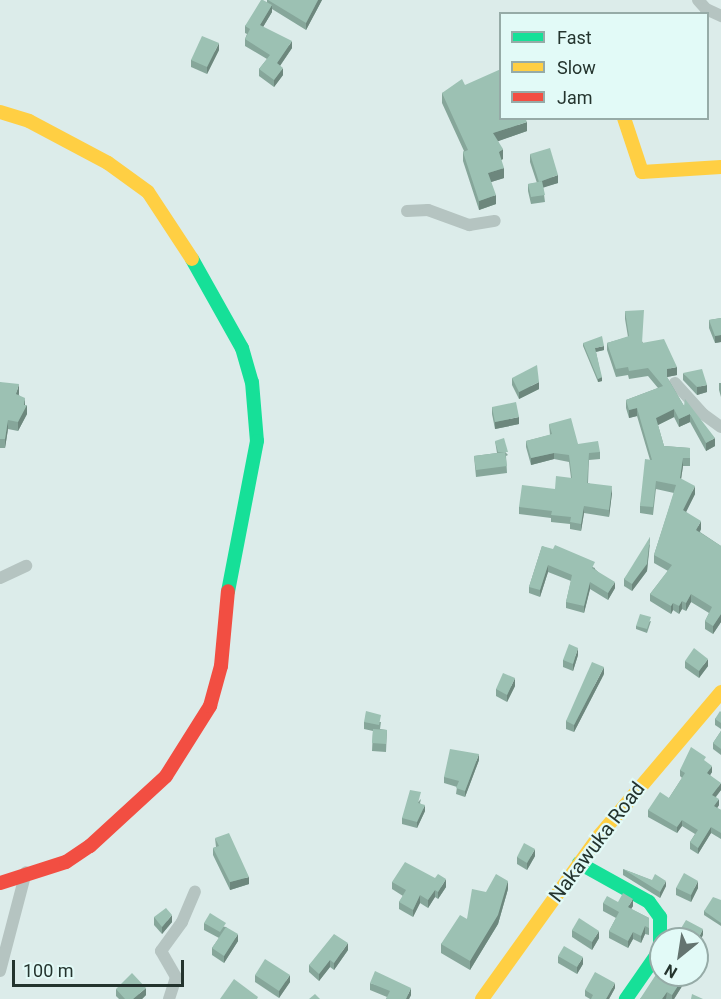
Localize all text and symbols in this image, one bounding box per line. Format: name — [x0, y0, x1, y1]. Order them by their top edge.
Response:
legend — [499, 12, 709, 120]
text: Fast — [557, 27, 592, 48]
text: Slow — [557, 57, 596, 78]
text: Jam — [557, 87, 593, 108]
street label: Nakawuka Road — [544, 777, 650, 907]
north arrow — [649, 927, 709, 987]
scale bar — [15, 948, 188, 986]
text: 100 m — [23, 960, 74, 981]
text: N — [661, 960, 680, 982]

